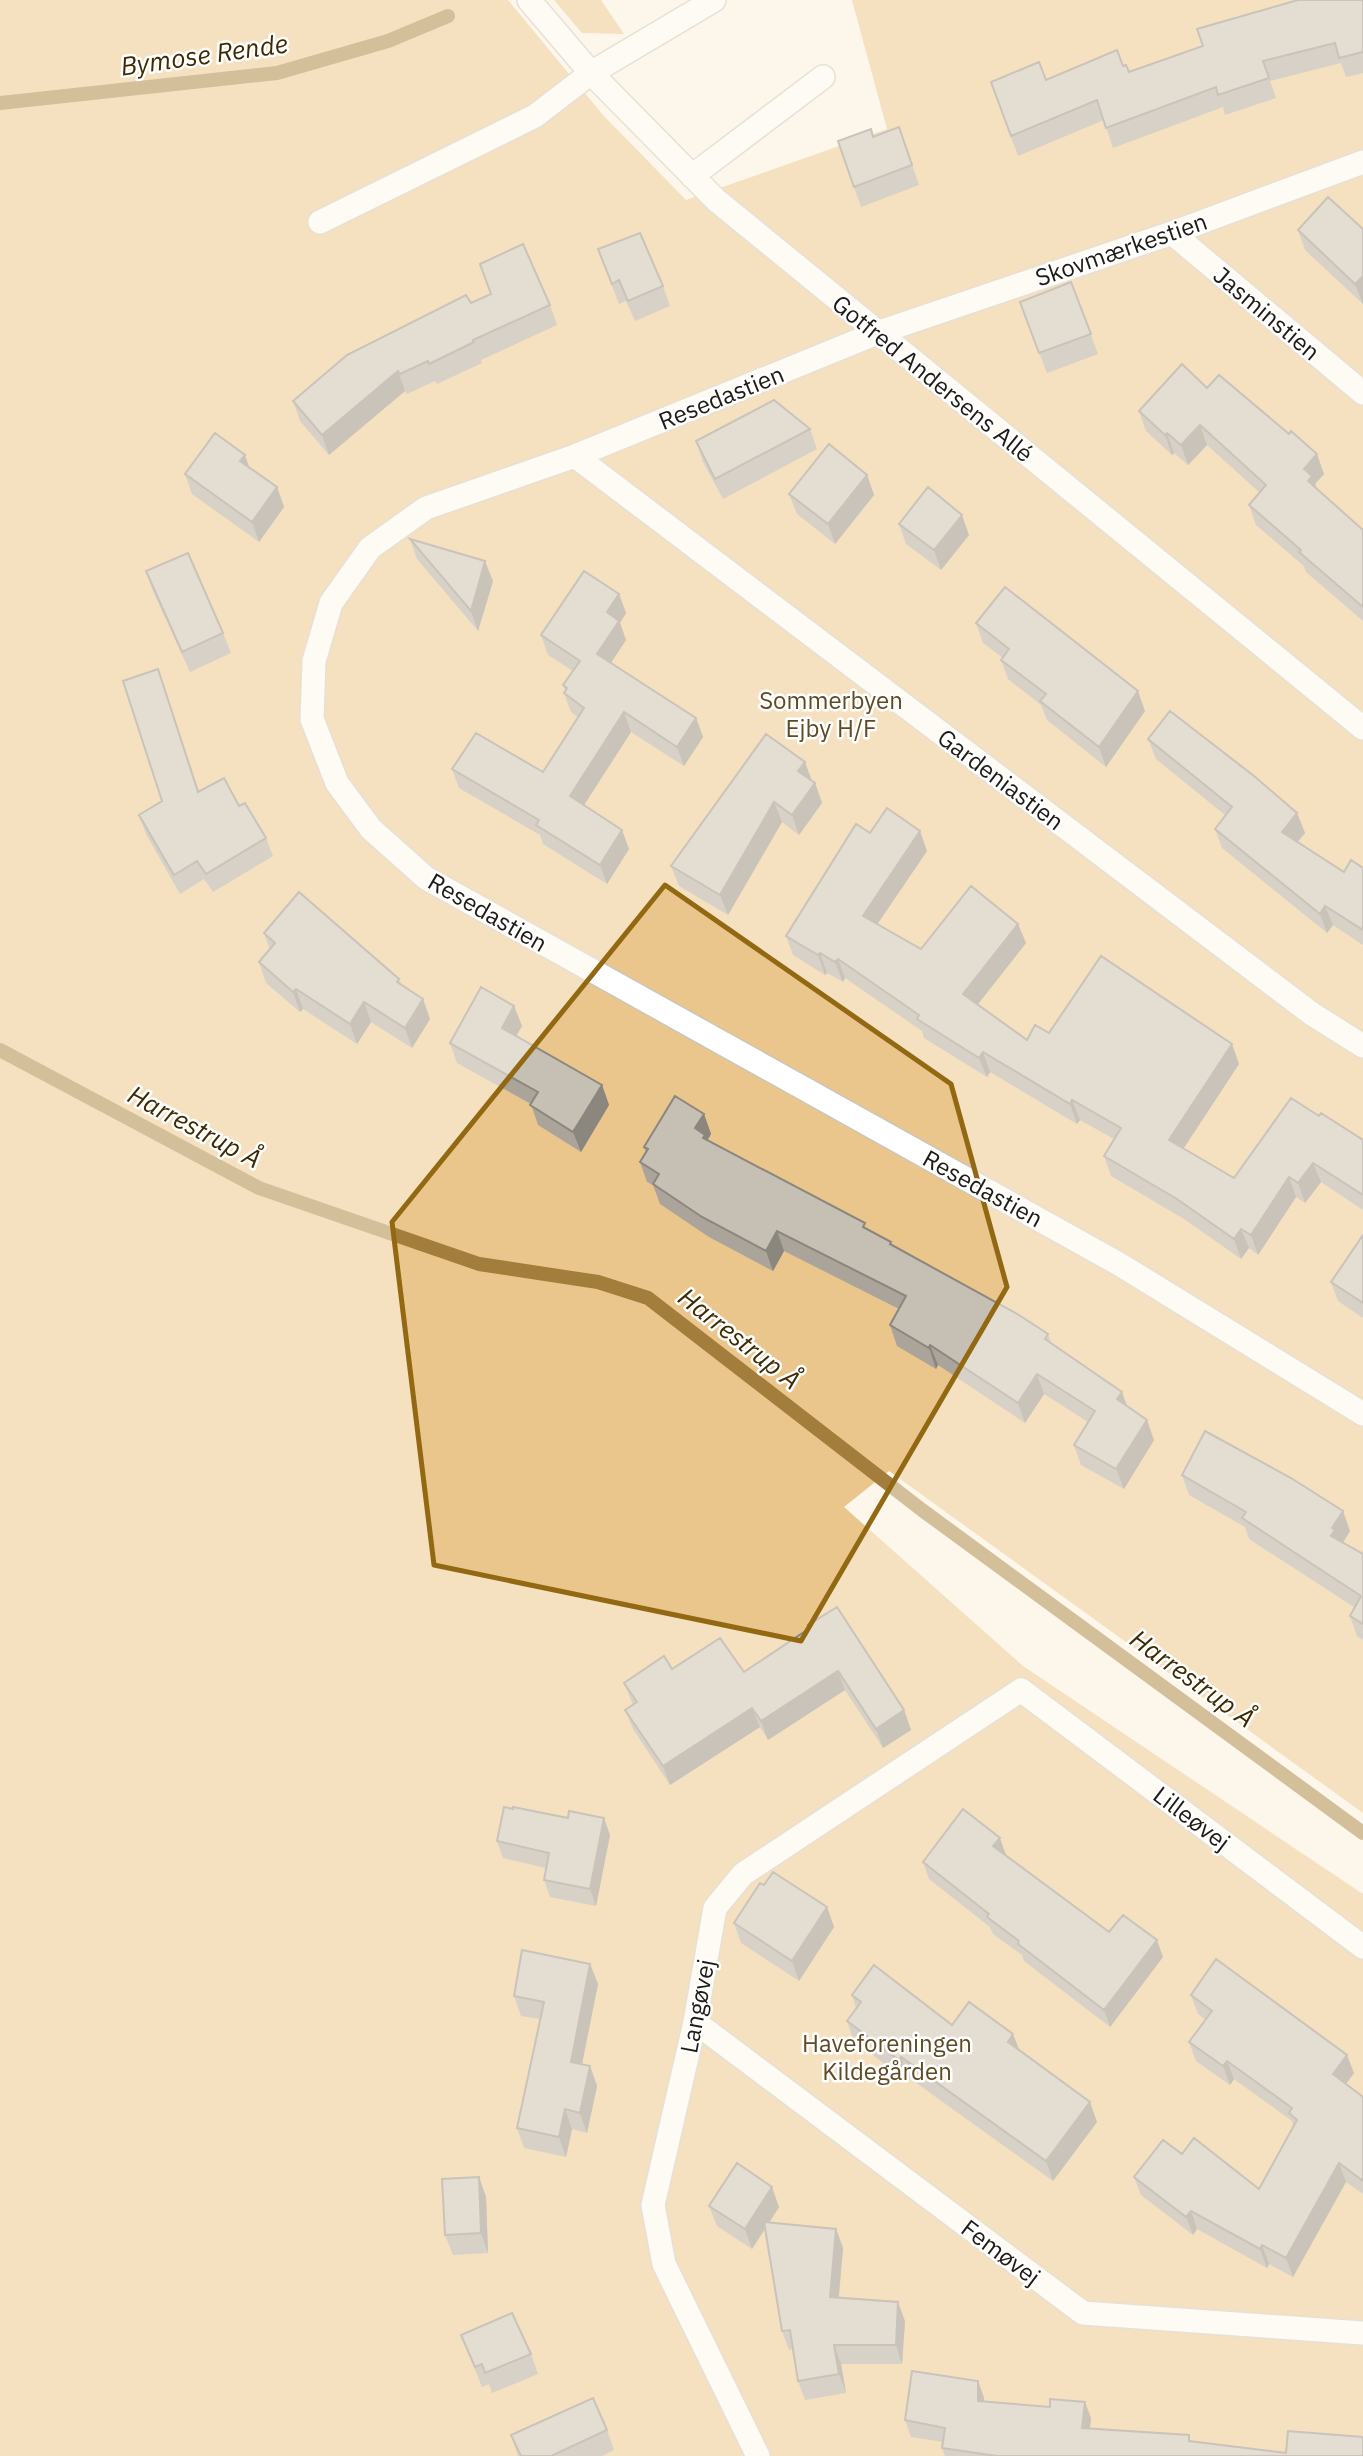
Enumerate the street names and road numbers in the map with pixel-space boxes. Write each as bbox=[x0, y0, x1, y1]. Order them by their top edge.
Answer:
street label: Skovmærkestien bbox=[1031, 205, 1211, 293]
street label: Jasminstien bbox=[1207, 259, 1327, 367]
street label: Gotfred Andersens Allé bbox=[826, 287, 1040, 469]
street label: Resedastien bbox=[654, 357, 788, 437]
street label: Gardeniastien bbox=[931, 721, 1071, 837]
street label: Resedastien bbox=[423, 865, 553, 959]
street label: Resedastien bbox=[917, 1142, 1049, 1234]
street label: Lilleøvej bbox=[1147, 1779, 1237, 1857]
street label: Langøvej bbox=[672, 1956, 722, 2056]
street label: Femøvej bbox=[955, 2212, 1047, 2292]

